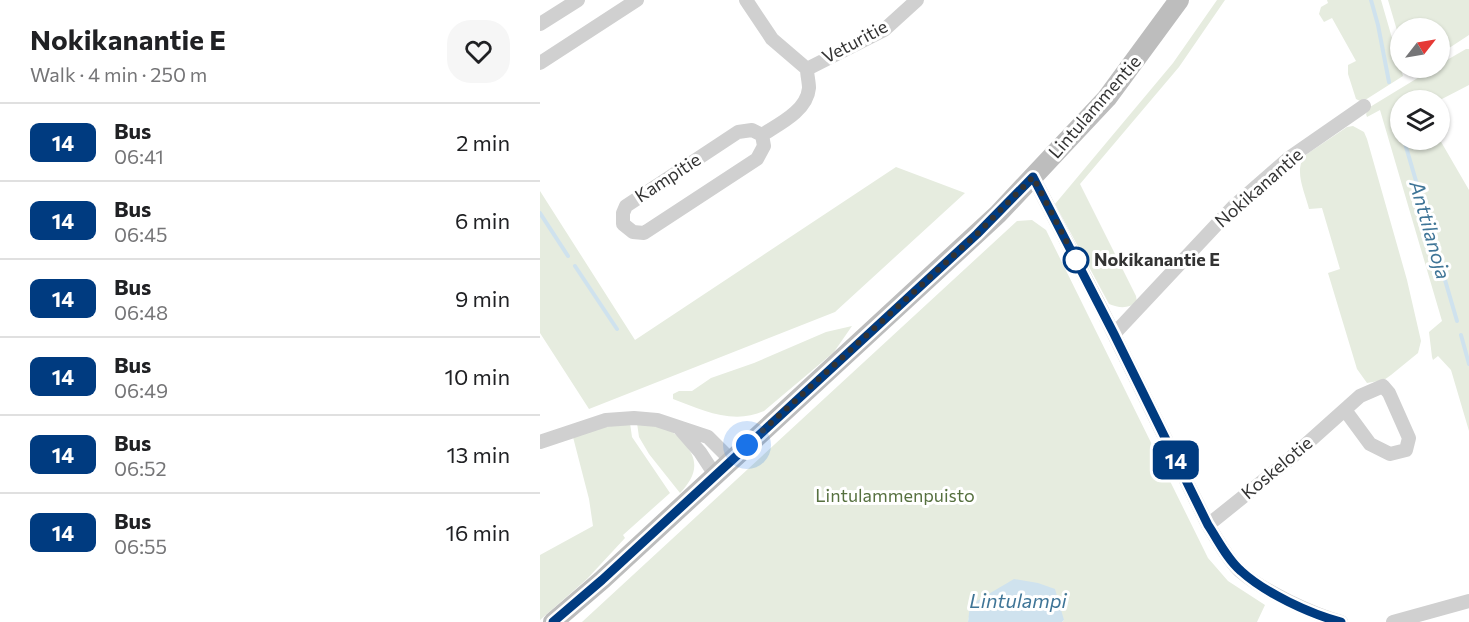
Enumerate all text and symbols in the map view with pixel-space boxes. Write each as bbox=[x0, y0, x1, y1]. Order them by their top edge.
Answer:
street label: Veturitie bbox=[818, 15, 891, 68]
north arrow bbox=[1390, 18, 1450, 78]
map controls bbox=[1390, 18, 1450, 150]
button: heart bbox=[447, 20, 510, 83]
text: Nokikanantie E bbox=[30, 22, 226, 56]
street label: Lintulammentie bbox=[1043, 50, 1145, 162]
text: Walk · 4 min · 250 m bbox=[30, 62, 207, 86]
button: layers bbox=[1390, 90, 1450, 150]
text: Bus bbox=[114, 117, 151, 144]
text: 2 min bbox=[456, 129, 510, 156]
text: 14 bbox=[52, 130, 74, 155]
street label: Nokikanantie bbox=[1210, 143, 1307, 231]
text: 06:41 bbox=[114, 144, 164, 168]
street label: Kampitie bbox=[630, 148, 704, 207]
water label: Anttilanoja bbox=[1405, 177, 1456, 282]
text: Bus bbox=[114, 195, 151, 222]
text: 6 min bbox=[455, 207, 510, 234]
text: 14 bbox=[52, 208, 74, 233]
text: 06:45 bbox=[114, 222, 167, 246]
marker: Nokikanantie E bbox=[1063, 247, 1089, 273]
place label: Nokikanantie E bbox=[1094, 248, 1220, 270]
text: Bus bbox=[114, 273, 151, 300]
text: 9 min bbox=[455, 285, 510, 312]
text: 14 bbox=[52, 286, 74, 311]
text: 06:48 bbox=[114, 300, 168, 324]
text: Bus bbox=[114, 351, 151, 378]
text: 10 min bbox=[445, 363, 510, 390]
text: 14 bbox=[52, 364, 74, 389]
text: 06:49 bbox=[114, 378, 168, 402]
text: Bus bbox=[114, 429, 151, 456]
your location bbox=[732, 430, 762, 460]
street label: Koskelotie bbox=[1236, 431, 1316, 503]
line badge: 14 bbox=[1149, 440, 1203, 480]
text: 13 min bbox=[446, 441, 510, 468]
text: 14 bbox=[52, 442, 74, 467]
text: 14 bbox=[1165, 448, 1187, 473]
text: 06:52 bbox=[114, 456, 167, 480]
park label: Lintulammenpuisto bbox=[815, 484, 975, 506]
text: Bus bbox=[114, 507, 151, 534]
text: 16 min bbox=[446, 519, 510, 546]
text: 14 bbox=[52, 520, 74, 545]
text: 06:55 bbox=[114, 534, 167, 558]
water label: Lintulampi bbox=[969, 588, 1068, 612]

